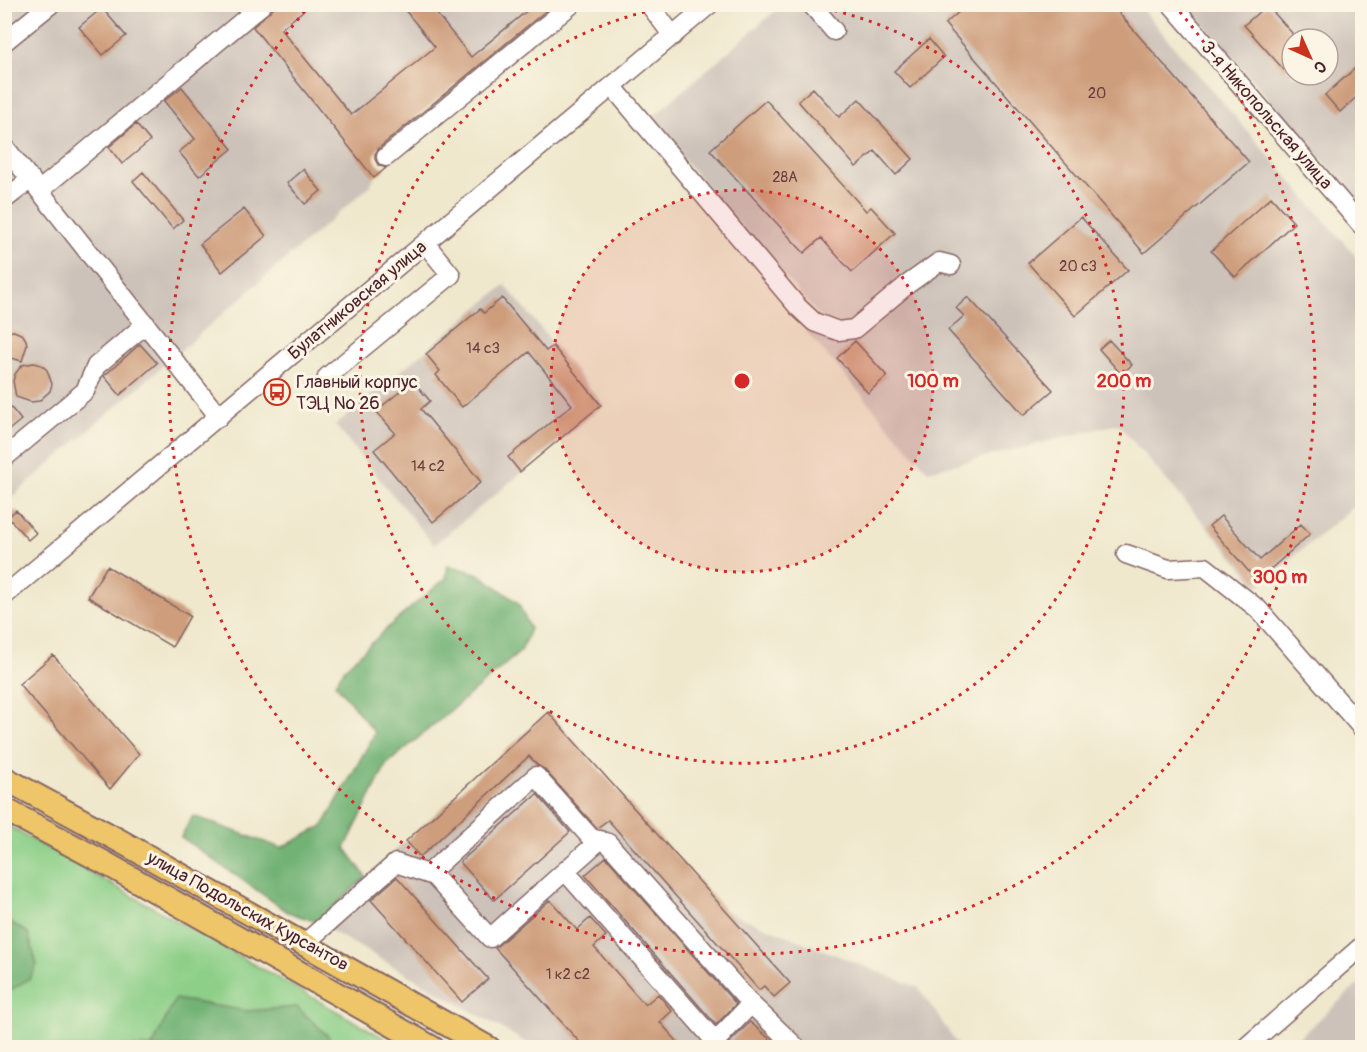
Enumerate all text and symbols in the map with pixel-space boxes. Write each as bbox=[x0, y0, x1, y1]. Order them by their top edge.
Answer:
north arrow bbox=[1280, 27, 1340, 87]
street label: 3-я Никопольская улица bbox=[1196, 36, 1337, 194]
text: С bbox=[1309, 56, 1330, 78]
house number: 20 bbox=[1088, 84, 1106, 103]
house number: 28А bbox=[772, 168, 798, 187]
street label: Булатниковская улица bbox=[283, 236, 431, 365]
house number: 20 с3 bbox=[1059, 257, 1097, 276]
house number: 14 с3 bbox=[466, 339, 500, 358]
text: 100 m bbox=[907, 370, 959, 393]
text: 200 m bbox=[1097, 370, 1151, 393]
place label: Главный корпус ТЭЦ № 26 bbox=[296, 371, 418, 415]
centre of rings bbox=[732, 371, 752, 391]
bus stop icon: Главный корпус ТЭЦ № 26 bbox=[262, 377, 292, 407]
house number: 14 с2 bbox=[411, 457, 445, 476]
text: 300 m bbox=[1253, 566, 1307, 589]
street label: улица Подольских Курсантов bbox=[142, 846, 353, 977]
house number: 1 к2 с2 bbox=[546, 965, 590, 984]

